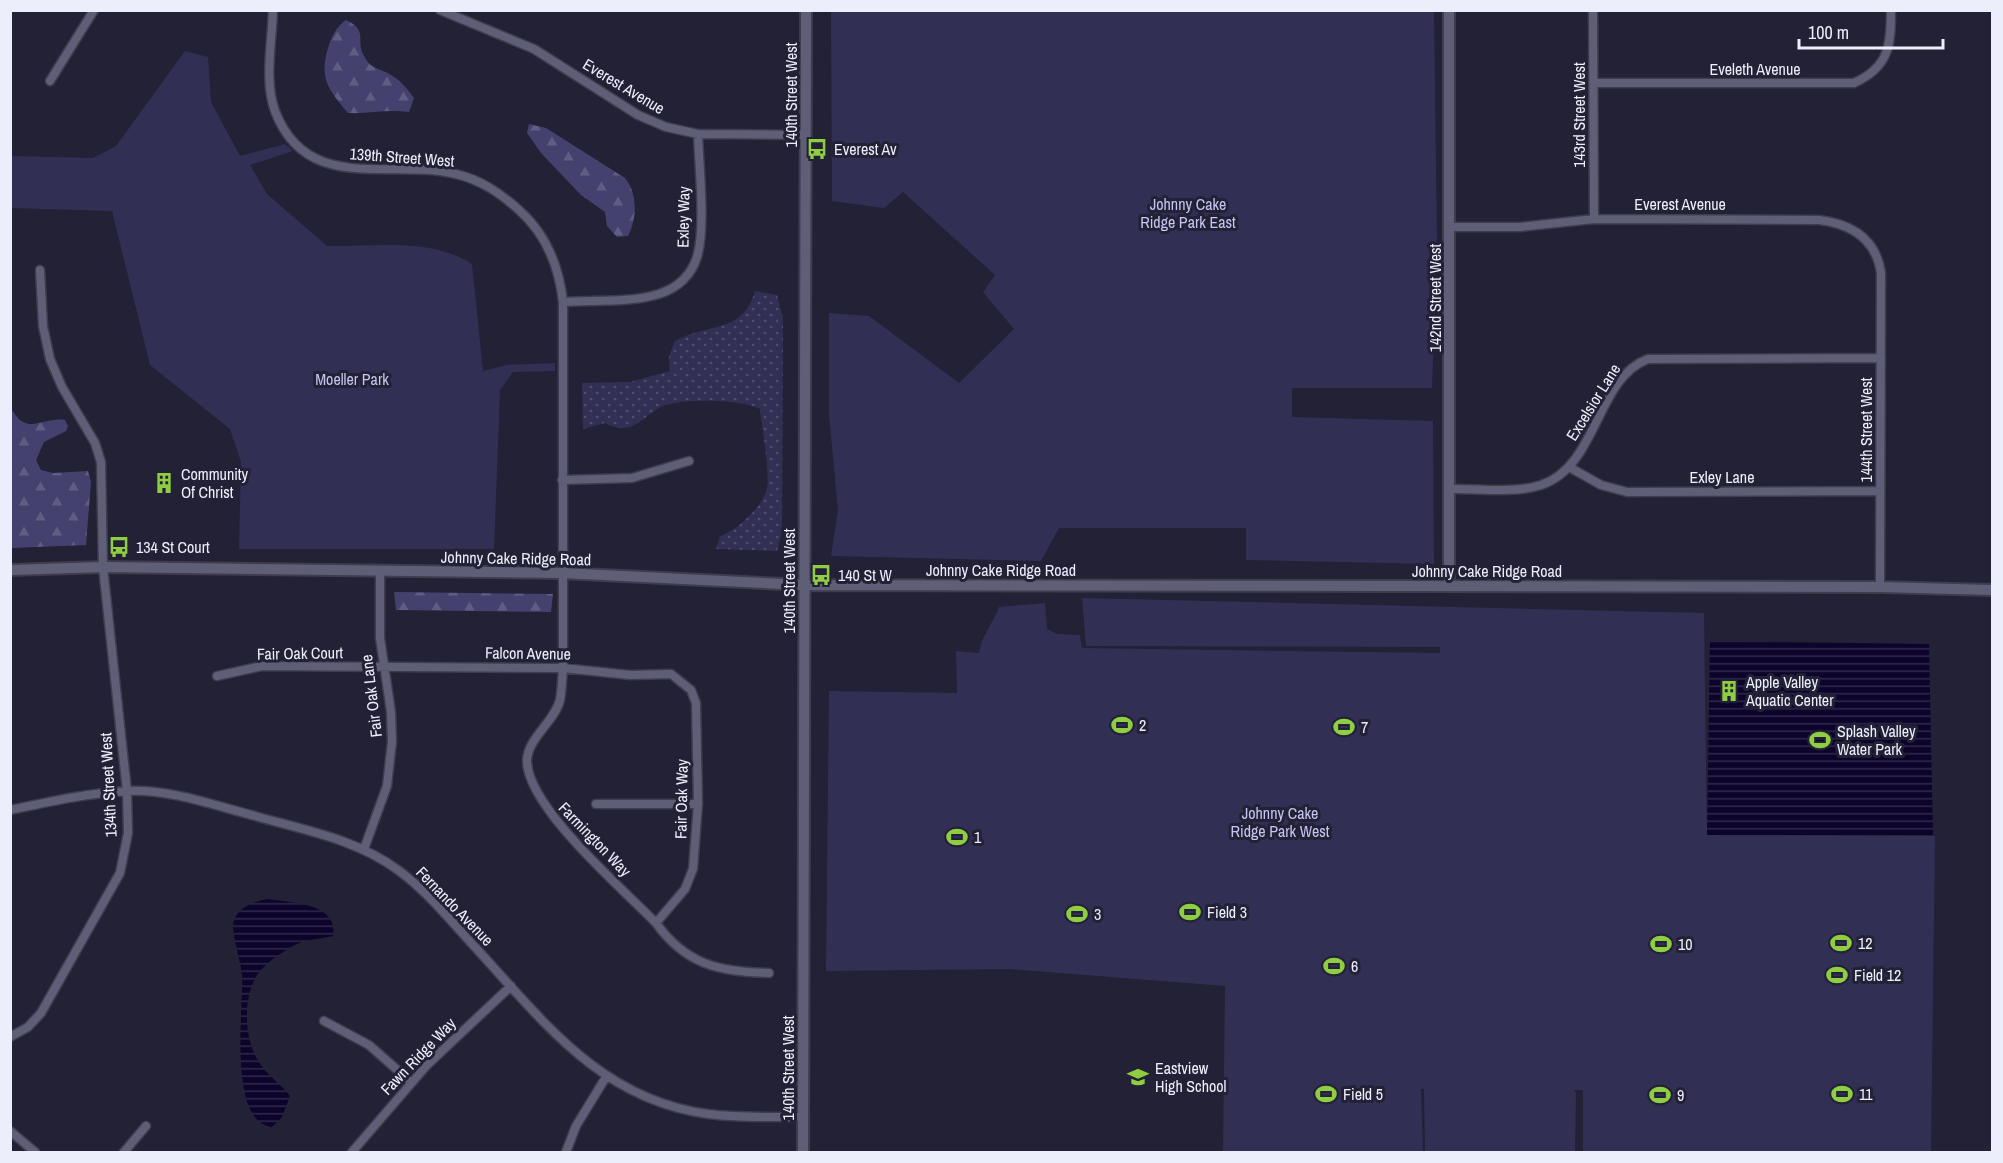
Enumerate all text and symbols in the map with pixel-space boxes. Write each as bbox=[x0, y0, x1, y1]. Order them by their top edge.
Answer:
scale bar bbox=[1799, 12, 1943, 50]
text: 100 m bbox=[1808, 20, 1849, 45]
street label: 140th Street West bbox=[780, 42, 802, 147]
street label: Everest Avenue bbox=[579, 53, 669, 119]
street label: Eveleth Avenue bbox=[1710, 58, 1800, 80]
street label: 143rd Street West bbox=[1568, 62, 1590, 168]
bus stop icon: Everest Av bbox=[805, 137, 829, 161]
place label: Everest Av bbox=[834, 138, 897, 160]
street label: 139th Street West bbox=[349, 142, 455, 172]
street label: Exley Way bbox=[671, 186, 695, 248]
park label: Johnny Cake Ridge Park East bbox=[1140, 193, 1236, 233]
street label: Everest Avenue bbox=[1634, 193, 1726, 215]
street label: 142nd Street West bbox=[1424, 243, 1446, 352]
street label: Excelsior Lane bbox=[1561, 359, 1625, 445]
park label: Moeller Park bbox=[315, 368, 389, 390]
street label: 144th Street West bbox=[1855, 377, 1877, 482]
place label: Community Of Christ bbox=[181, 463, 249, 503]
street label: Exley Lane bbox=[1690, 466, 1754, 488]
building icon: Community Of Christ bbox=[152, 471, 176, 495]
street label: 140th Street West bbox=[778, 528, 800, 633]
bus stop icon: 134 St Court bbox=[107, 535, 131, 559]
place label: 134 St Court bbox=[136, 536, 210, 558]
street label: Johnny Cake Ridge Road bbox=[441, 546, 591, 570]
street label: Johnny Cake Ridge Road bbox=[926, 559, 1076, 581]
street label: Johnny Cake Ridge Road bbox=[1412, 560, 1562, 582]
bus stop icon: 140 St W bbox=[809, 563, 833, 587]
place label: 140 St W bbox=[838, 564, 893, 586]
street label: Fair Oak Court bbox=[257, 641, 344, 665]
street label: Falcon Avenue bbox=[485, 641, 571, 665]
street label: Fair Oak Lane bbox=[355, 653, 387, 739]
place label: Apple Valley Aquatic Center bbox=[1745, 671, 1834, 711]
building icon: Apple Valley Aquatic Center bbox=[1717, 679, 1741, 703]
sports icon: 2 bbox=[1110, 713, 1134, 737]
place label: 2 bbox=[1139, 714, 1146, 736]
sports icon: 7 bbox=[1332, 715, 1356, 739]
place label: 7 bbox=[1361, 716, 1368, 738]
place label: Splash Valley Water Park bbox=[1837, 720, 1916, 760]
sports icon: Splash Valley Water Park bbox=[1808, 728, 1832, 752]
street label: 134th Street West bbox=[94, 732, 122, 838]
street label: Fair Oak Way bbox=[669, 758, 693, 839]
street label: Farmington Way bbox=[554, 797, 637, 881]
park label: Johnny Cake Ridge Park West bbox=[1231, 802, 1330, 842]
sports icon: 1 bbox=[945, 825, 969, 849]
place label: 1 bbox=[974, 826, 982, 848]
street label: Fernando Avenue bbox=[411, 861, 499, 951]
sports icon: Field 3 bbox=[1178, 900, 1202, 924]
place label: Field 3 bbox=[1207, 901, 1247, 923]
sports icon: 3 bbox=[1065, 902, 1089, 926]
place label: 3 bbox=[1094, 903, 1101, 925]
sports icon: 12 bbox=[1829, 931, 1853, 955]
sports icon: 10 bbox=[1649, 932, 1673, 956]
place label: 12 bbox=[1858, 932, 1873, 954]
place label: 10 bbox=[1678, 933, 1693, 955]
sports icon: 6 bbox=[1322, 954, 1346, 978]
place label: 6 bbox=[1351, 955, 1358, 977]
sports icon: Field 12 bbox=[1825, 963, 1849, 987]
place label: Field 12 bbox=[1854, 964, 1901, 986]
street label: Fawn Ridge Way bbox=[376, 1012, 461, 1099]
street label: 140th Street West bbox=[777, 1015, 799, 1120]
place label: Eastview High School bbox=[1155, 1057, 1227, 1097]
school or university icon: Eastview High School bbox=[1126, 1065, 1150, 1089]
sports icon: Field 5 bbox=[1314, 1082, 1338, 1106]
sports icon: 11 bbox=[1830, 1082, 1854, 1106]
place label: Field 5 bbox=[1343, 1083, 1383, 1105]
sports icon: 9 bbox=[1648, 1083, 1672, 1107]
place label: 11 bbox=[1859, 1083, 1873, 1105]
place label: 9 bbox=[1677, 1084, 1684, 1106]

